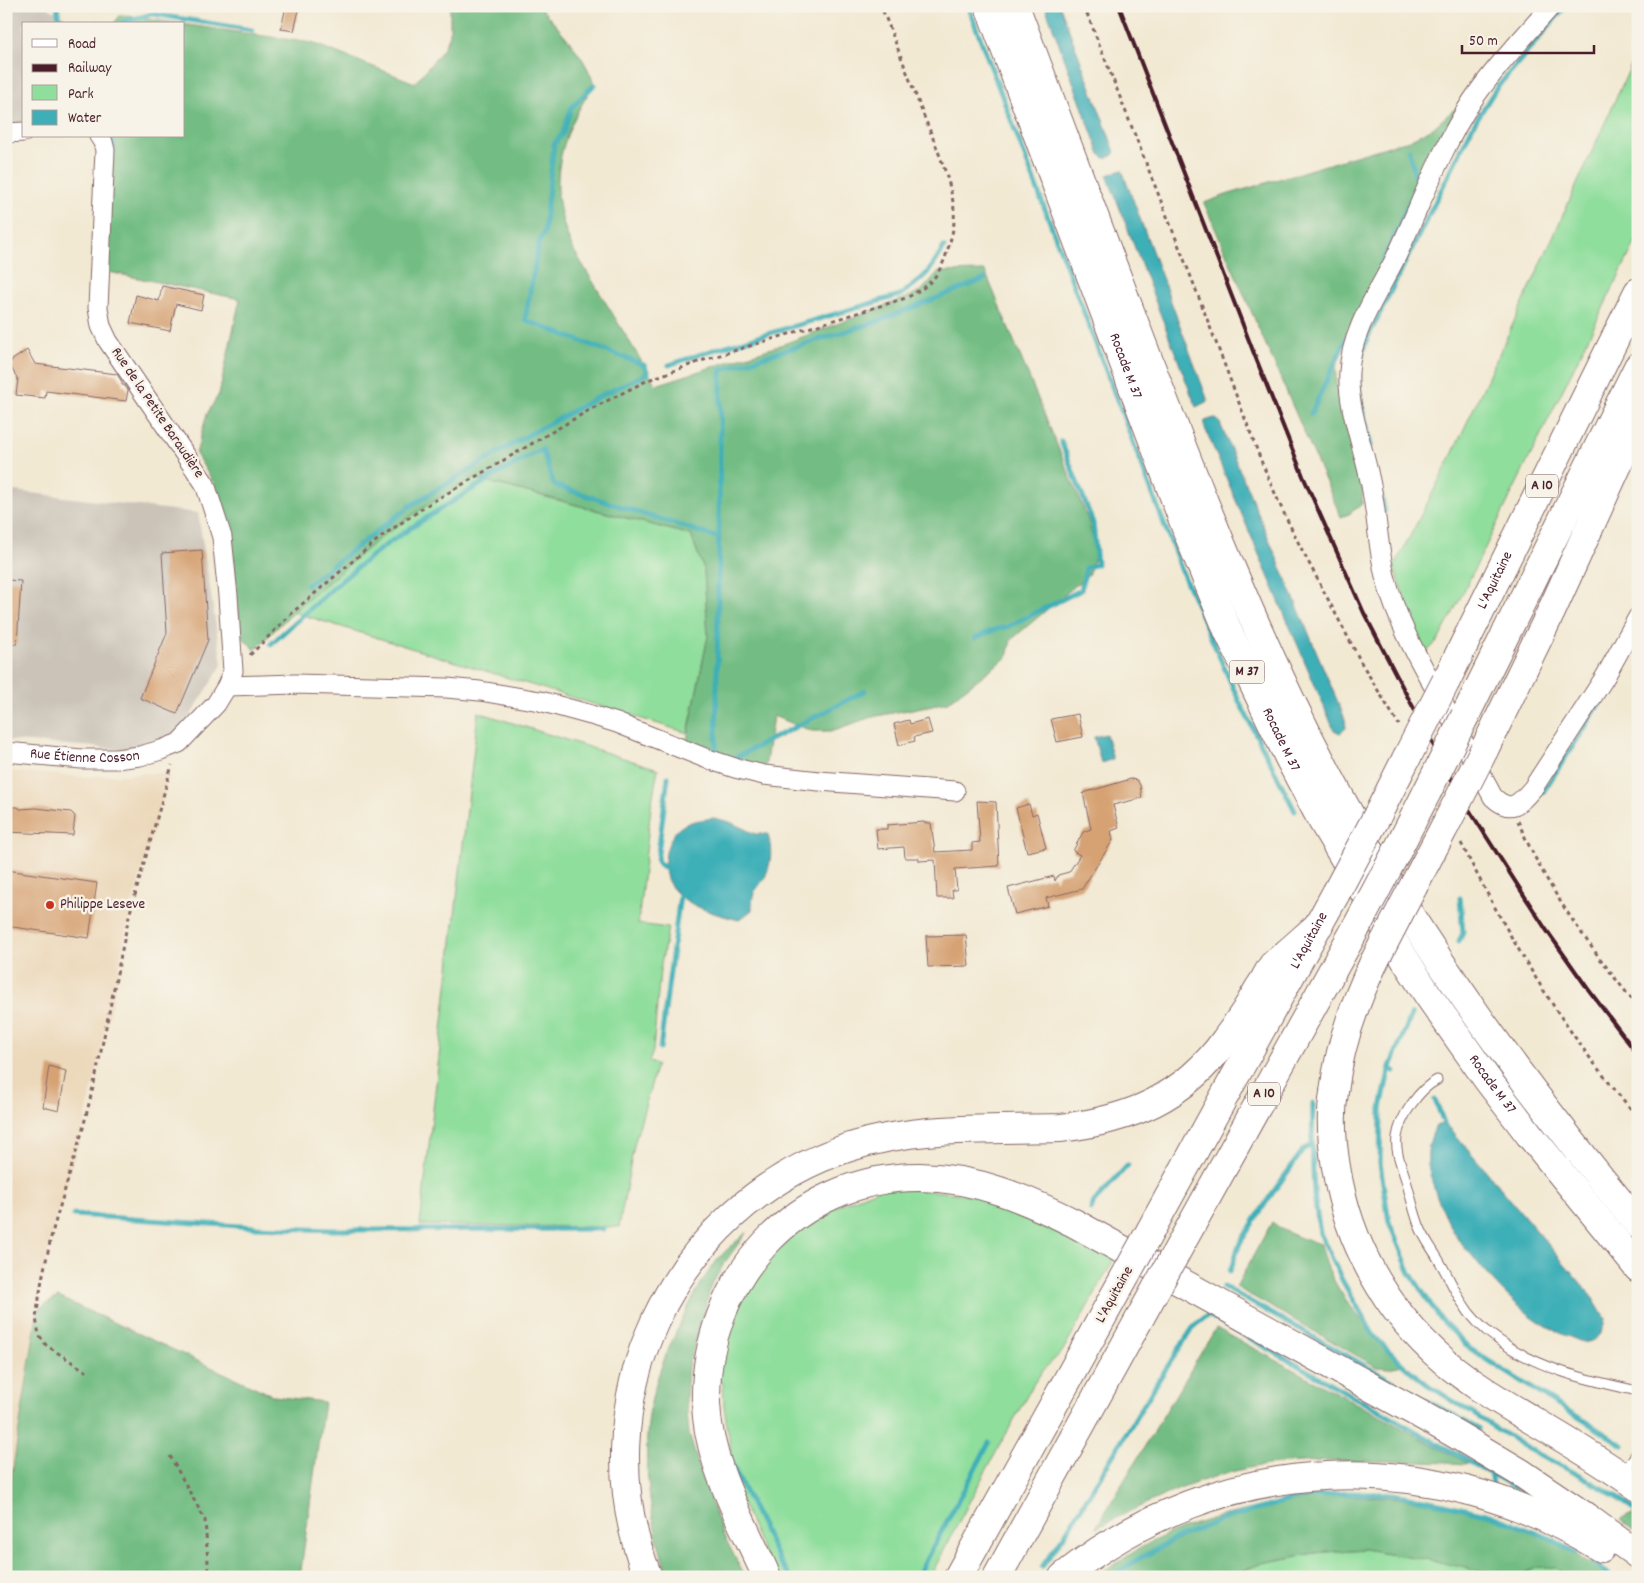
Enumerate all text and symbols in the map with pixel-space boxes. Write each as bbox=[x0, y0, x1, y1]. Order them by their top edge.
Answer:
legend bbox=[22, 22, 185, 138]
scale bar bbox=[1462, 22, 1594, 54]
text: 50 m bbox=[1469, 31, 1498, 53]
text: Road bbox=[68, 34, 96, 56]
text: Railway bbox=[68, 58, 112, 80]
text: Park bbox=[68, 84, 94, 106]
text: Water bbox=[68, 108, 102, 130]
street label: Rocade M 37 bbox=[1102, 330, 1147, 403]
street label: Rue de la Petite Baraudière bbox=[105, 343, 209, 483]
road number: A 10 bbox=[1526, 474, 1558, 498]
street label: L'Aquitaine bbox=[1472, 548, 1519, 613]
road number: M 37 bbox=[1230, 660, 1264, 684]
street label: Rocade M 37 bbox=[1255, 704, 1306, 776]
street label: Rue Étienne Cosson bbox=[29, 743, 141, 770]
place label: Philippe Leseve bbox=[60, 894, 146, 916]
marker: Philippe Leseve bbox=[44, 899, 56, 911]
street label: L'Aquitaine bbox=[1285, 908, 1335, 973]
street label: Rocade M 37 bbox=[1462, 1051, 1521, 1119]
road number: A 10 bbox=[1248, 1082, 1280, 1106]
street label: L'Aquitaine bbox=[1090, 1262, 1140, 1327]

